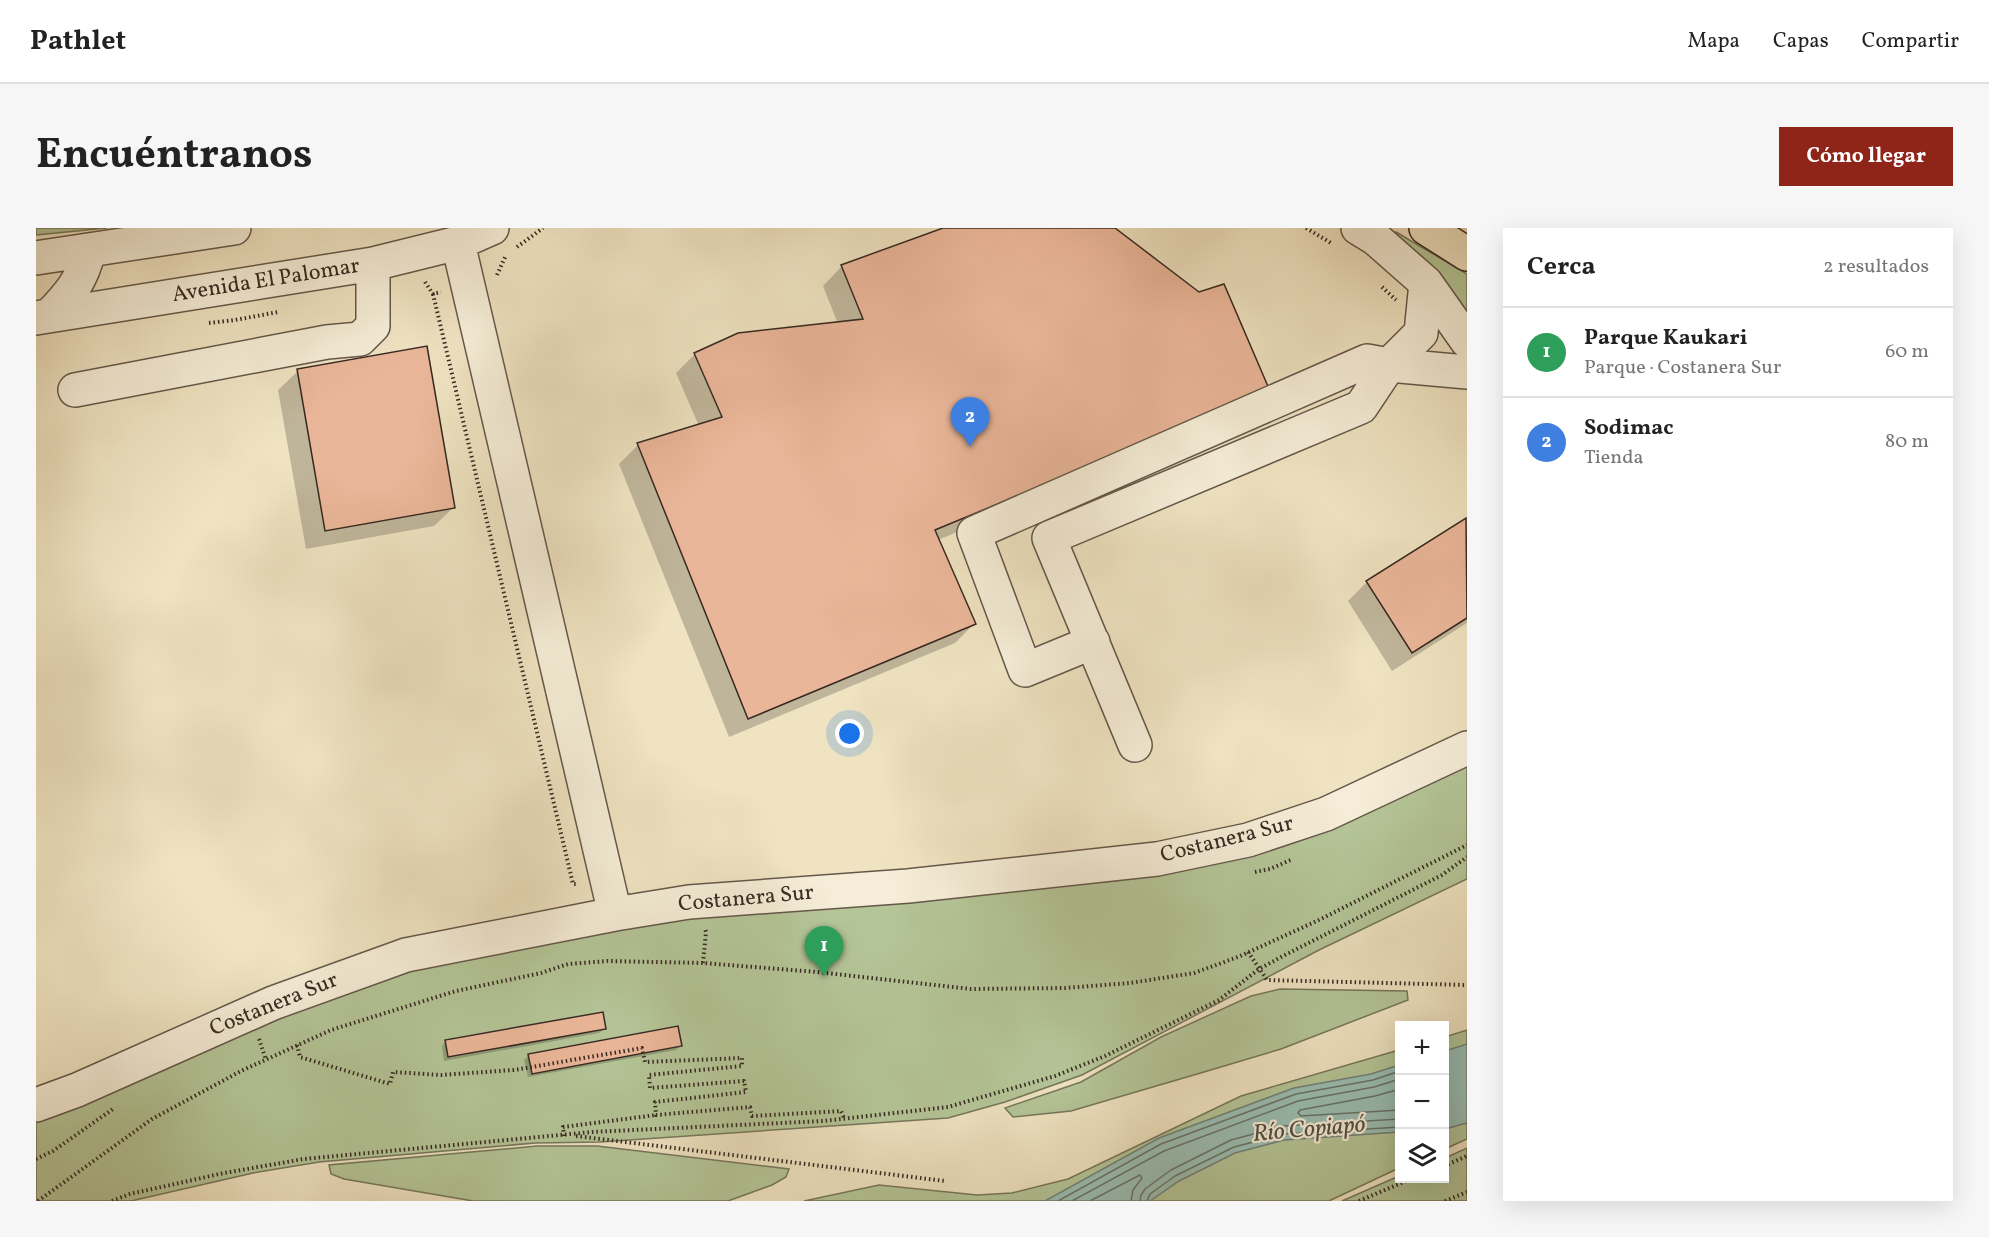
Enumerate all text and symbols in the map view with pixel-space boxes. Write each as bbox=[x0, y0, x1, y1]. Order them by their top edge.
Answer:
text: Pathlet bbox=[30, 22, 126, 61]
text: Mapa bbox=[1688, 27, 1740, 56]
text: Capas bbox=[1773, 27, 1829, 56]
text: Compartir bbox=[1862, 27, 1959, 56]
text: Encuéntranos bbox=[36, 127, 312, 186]
button: Cómo llegar bbox=[1779, 127, 1953, 186]
text: Cerca bbox=[1527, 249, 1596, 285]
street label: Avenida El Palomar bbox=[170, 251, 362, 311]
text: 2 resultados bbox=[1823, 253, 1929, 281]
text: Parque Kaukari bbox=[1584, 323, 1748, 354]
text: 1 bbox=[1542, 338, 1551, 366]
text: 60 m bbox=[1885, 338, 1929, 366]
text: Parque · Costanera Sur bbox=[1584, 354, 1781, 382]
pin: 2 bbox=[950, 398, 990, 447]
text: Sodimac bbox=[1584, 413, 1674, 444]
text: 2 bbox=[1541, 428, 1552, 456]
text: 80 m bbox=[1885, 428, 1929, 456]
text: Tienda bbox=[1584, 444, 1643, 472]
your location bbox=[835, 719, 864, 748]
street label: Costanera Sur bbox=[1157, 809, 1297, 871]
street label: Costanera Sur bbox=[677, 878, 815, 920]
pin: 1 bbox=[804, 926, 844, 976]
street label: Costanera Sur bbox=[205, 965, 343, 1045]
map controls bbox=[1395, 1021, 1449, 1183]
button: + bbox=[1395, 1021, 1449, 1075]
button: − bbox=[1395, 1075, 1449, 1129]
water label: Río Copiapó bbox=[1251, 1108, 1367, 1152]
button: layers bbox=[1395, 1129, 1449, 1183]

